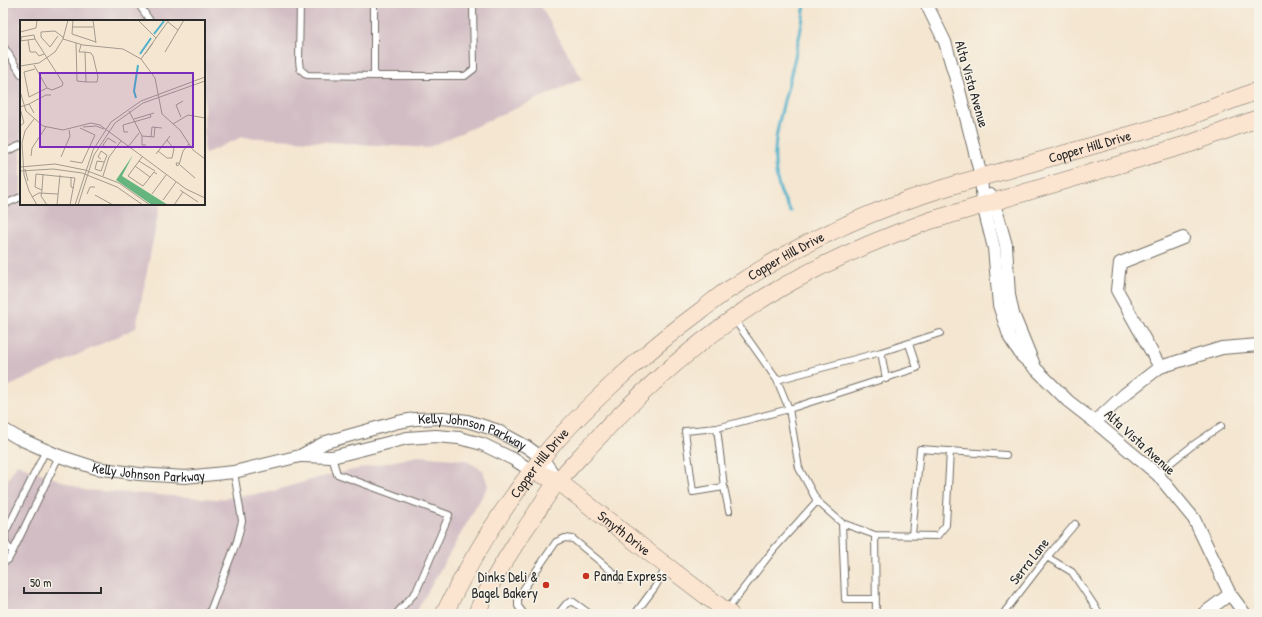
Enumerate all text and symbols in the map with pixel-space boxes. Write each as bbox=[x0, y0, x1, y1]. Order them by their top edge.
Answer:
inset map bbox=[20, 20, 205, 205]
street label: Alta Vista Avenue bbox=[951, 38, 994, 130]
street label: Copper Hill Drive bbox=[1046, 125, 1133, 167]
street label: Copper Hill Drive bbox=[744, 226, 827, 284]
street label: Alta Vista Avenue bbox=[1101, 405, 1180, 479]
street label: Kelly Johnson Parkway bbox=[418, 408, 530, 455]
street label: Copper Hill Drive bbox=[505, 423, 573, 502]
street label: Kelly Johnson Parkway bbox=[90, 457, 206, 486]
street label: Smyth Drive bbox=[594, 506, 655, 560]
street label: Serra Lane bbox=[1004, 533, 1053, 588]
place label: Panda Express bbox=[594, 566, 667, 586]
place label: Dinks Deli & Bagel Bakery bbox=[471, 567, 538, 603]
scale bar bbox=[24, 569, 101, 595]
marker: Panda Express bbox=[581, 571, 591, 581]
text: 50 m bbox=[30, 574, 51, 591]
marker: Dinks Deli & Bagel Bakery bbox=[541, 580, 551, 590]

